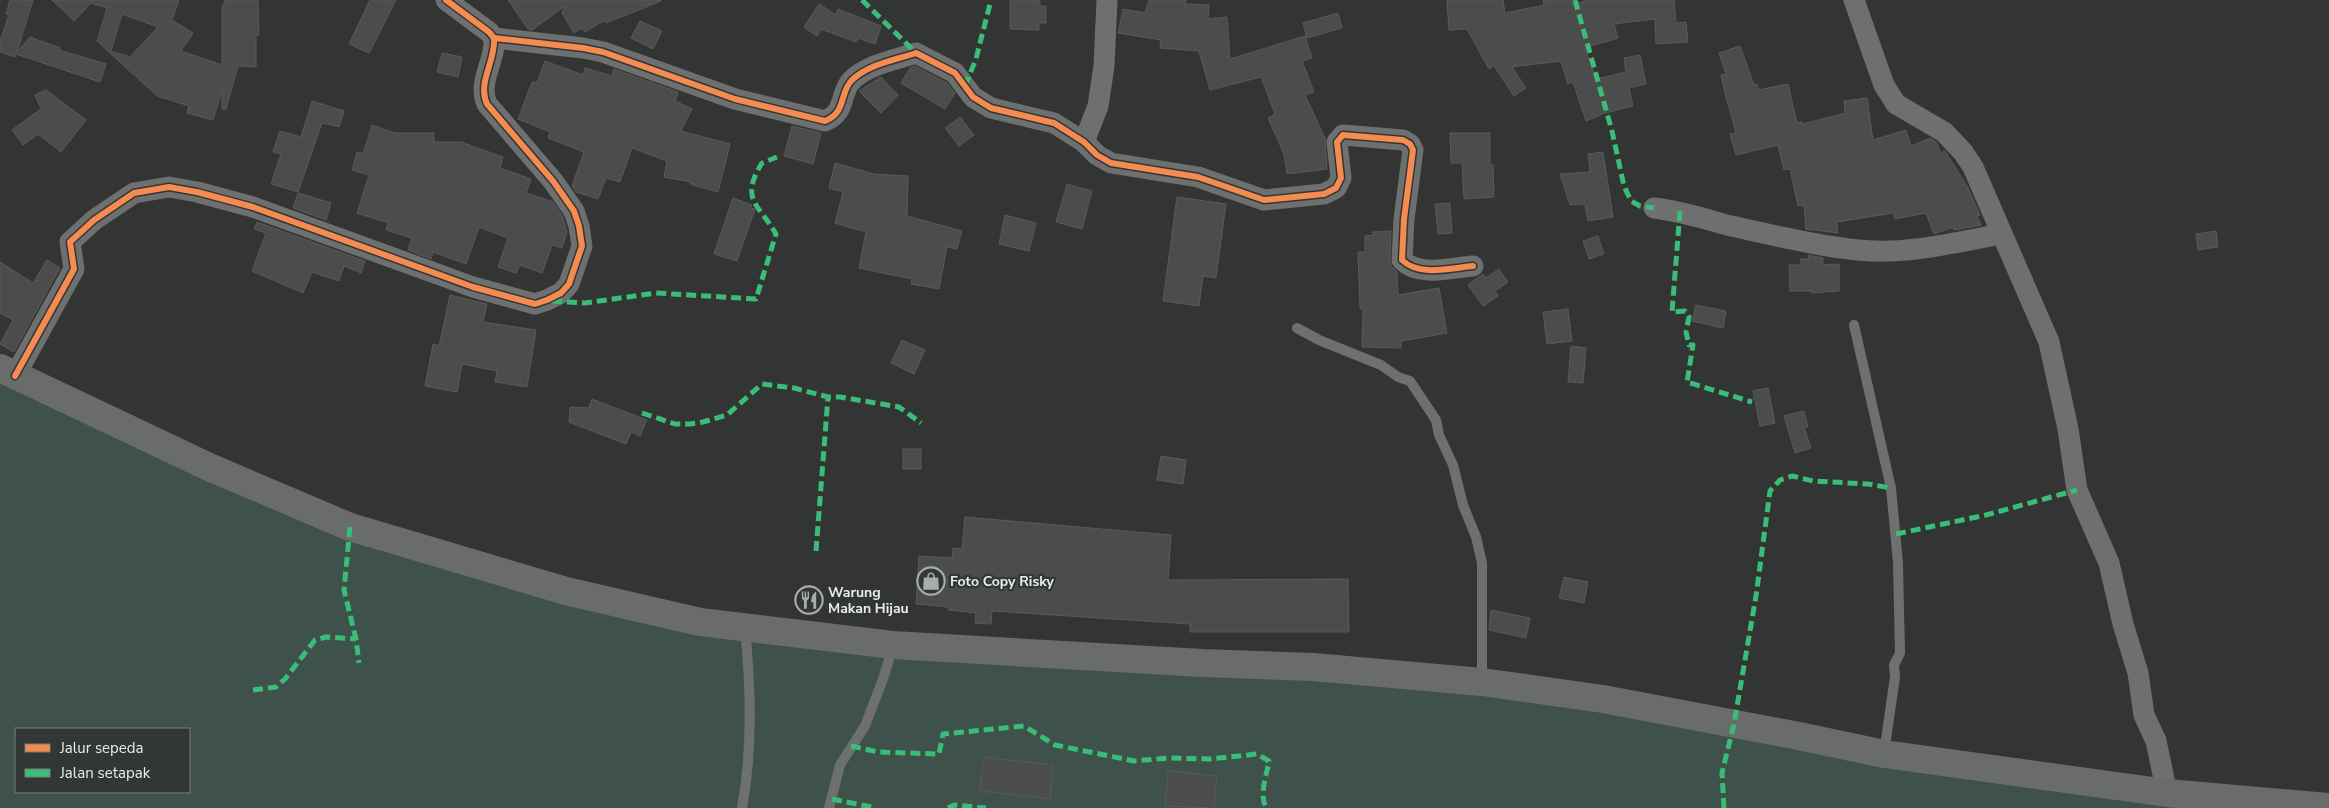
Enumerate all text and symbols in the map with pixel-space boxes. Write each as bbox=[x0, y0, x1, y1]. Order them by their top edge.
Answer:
shop icon: Foto Copy Risky bbox=[916, 566, 946, 596]
place label: Foto Copy Risky bbox=[950, 572, 1055, 591]
place label: Warung Makan Hijau bbox=[828, 583, 909, 618]
restaurant icon: Warung Makan Hijau bbox=[794, 585, 824, 615]
legend bbox=[15, 728, 190, 793]
text: Jalur sepeda bbox=[59, 738, 144, 758]
text: Jalan setapak bbox=[59, 763, 151, 783]

